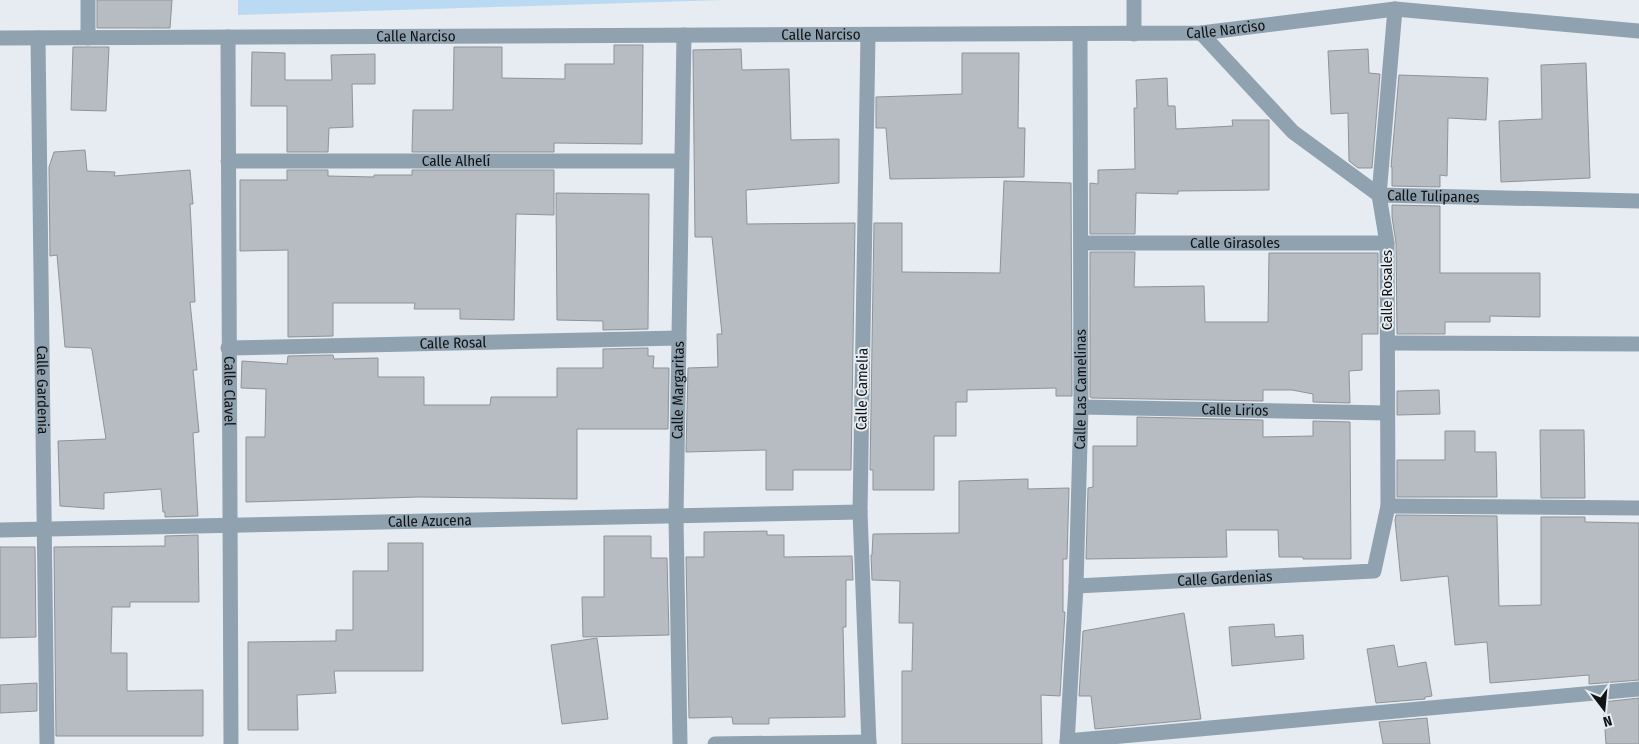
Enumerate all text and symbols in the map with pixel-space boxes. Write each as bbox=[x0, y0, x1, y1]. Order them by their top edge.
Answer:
street label: Calle Narciso bbox=[1186, 16, 1266, 42]
street label: Calle Narciso bbox=[781, 25, 861, 44]
street label: Calle Narciso bbox=[376, 27, 456, 45]
street label: Calle Alhelí bbox=[422, 152, 490, 170]
street label: Calle Tulipanes bbox=[1387, 186, 1480, 206]
street label: Calle Girasoles bbox=[1190, 234, 1280, 252]
street label: Calle Rosales bbox=[1378, 250, 1396, 330]
street label: Calle Las Camelinas bbox=[1071, 329, 1090, 450]
street label: Calle Rosal bbox=[419, 333, 487, 353]
street label: Calle Margaritas bbox=[668, 341, 688, 439]
street label: Calle Gardenia bbox=[33, 345, 52, 434]
street label: Calle Camelia bbox=[852, 348, 872, 430]
street label: Calle Clavel bbox=[220, 356, 239, 426]
street label: Calle Lirios bbox=[1201, 400, 1269, 420]
street label: Calle Azucena bbox=[388, 511, 472, 531]
street label: Calle Gardenias bbox=[1177, 567, 1273, 590]
north arrow bbox=[1579, 684, 1629, 734]
text: N bbox=[1601, 712, 1614, 730]

